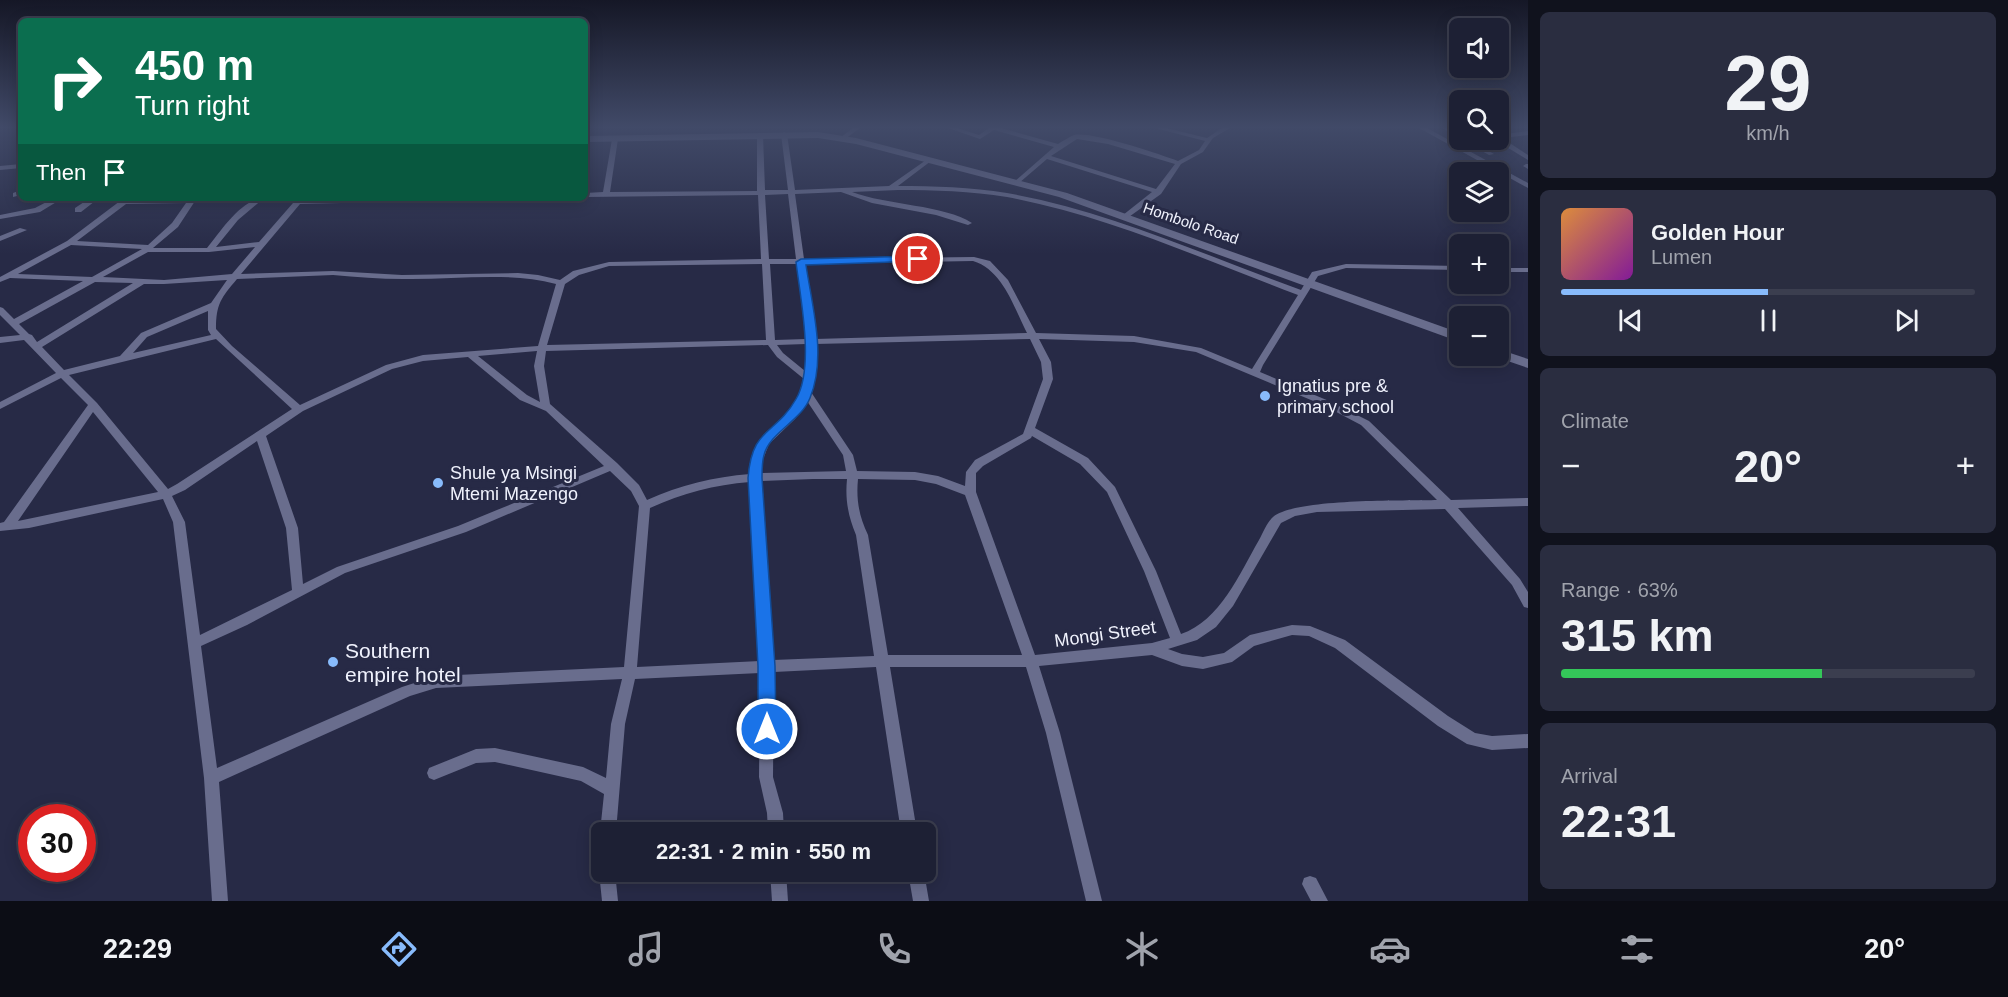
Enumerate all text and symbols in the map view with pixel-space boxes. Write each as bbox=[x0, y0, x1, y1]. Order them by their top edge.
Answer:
map controls bbox=[1449, 18, 1509, 366]
button: sound bbox=[1449, 18, 1509, 78]
text: 29 bbox=[1725, 39, 1811, 127]
icon: right bbox=[36, 42, 114, 120]
text: 450 m bbox=[135, 42, 254, 89]
button: search bbox=[1449, 90, 1509, 150]
text: Turn right bbox=[135, 91, 250, 121]
text: km/h bbox=[1746, 122, 1790, 144]
icon: arrive bbox=[98, 156, 131, 189]
text: Then bbox=[36, 160, 86, 185]
button: layers bbox=[1449, 162, 1509, 222]
street label: Hombolo Road bbox=[1141, 199, 1241, 247]
text: Golden Hour bbox=[1651, 220, 1784, 245]
pin bbox=[892, 233, 943, 284]
button: + bbox=[1449, 234, 1509, 294]
icon: arrive bbox=[901, 242, 934, 275]
text: Lumen bbox=[1651, 246, 1712, 268]
icon: previous bbox=[1614, 304, 1647, 337]
icon: pause bbox=[1752, 304, 1785, 337]
icon: next bbox=[1890, 304, 1923, 337]
button: − bbox=[1449, 306, 1509, 366]
place label: Ignatius pre & primary school bbox=[1277, 376, 1394, 417]
marker: Ignatius pre & primary school bbox=[1258, 389, 1272, 403]
text: Climate bbox=[1561, 410, 1629, 432]
text: 20° bbox=[1734, 441, 1802, 492]
text: − bbox=[1561, 447, 1580, 484]
text: + bbox=[1956, 447, 1975, 484]
place label: Shule ya Msingi Mtemi Mazengo bbox=[450, 463, 578, 504]
marker: Shule ya Msingi Mtemi Mazengo bbox=[431, 476, 445, 490]
text: Range · 63% bbox=[1561, 579, 1678, 601]
text: 315 km bbox=[1561, 610, 1714, 661]
street label: Mongi Street bbox=[1053, 617, 1157, 651]
place label: Southern empire hotel bbox=[345, 639, 461, 686]
marker: Southern empire hotel bbox=[326, 655, 340, 669]
position arrow bbox=[735, 697, 799, 761]
text: Arrival bbox=[1561, 765, 1618, 787]
text: 22:31 bbox=[1561, 796, 1676, 847]
speed limit sign: 30 bbox=[18, 804, 96, 882]
text: 22:31 · 2 min · 550 m bbox=[656, 839, 871, 864]
icon: directions bbox=[378, 928, 420, 970]
icon: music bbox=[625, 928, 667, 970]
icon: phone bbox=[873, 928, 915, 970]
icon: climate bbox=[1121, 928, 1163, 970]
icon: car bbox=[1369, 928, 1411, 970]
icon: filters bbox=[1616, 928, 1658, 970]
text: 22:29 bbox=[103, 934, 172, 964]
text: 20° bbox=[1864, 934, 1905, 964]

